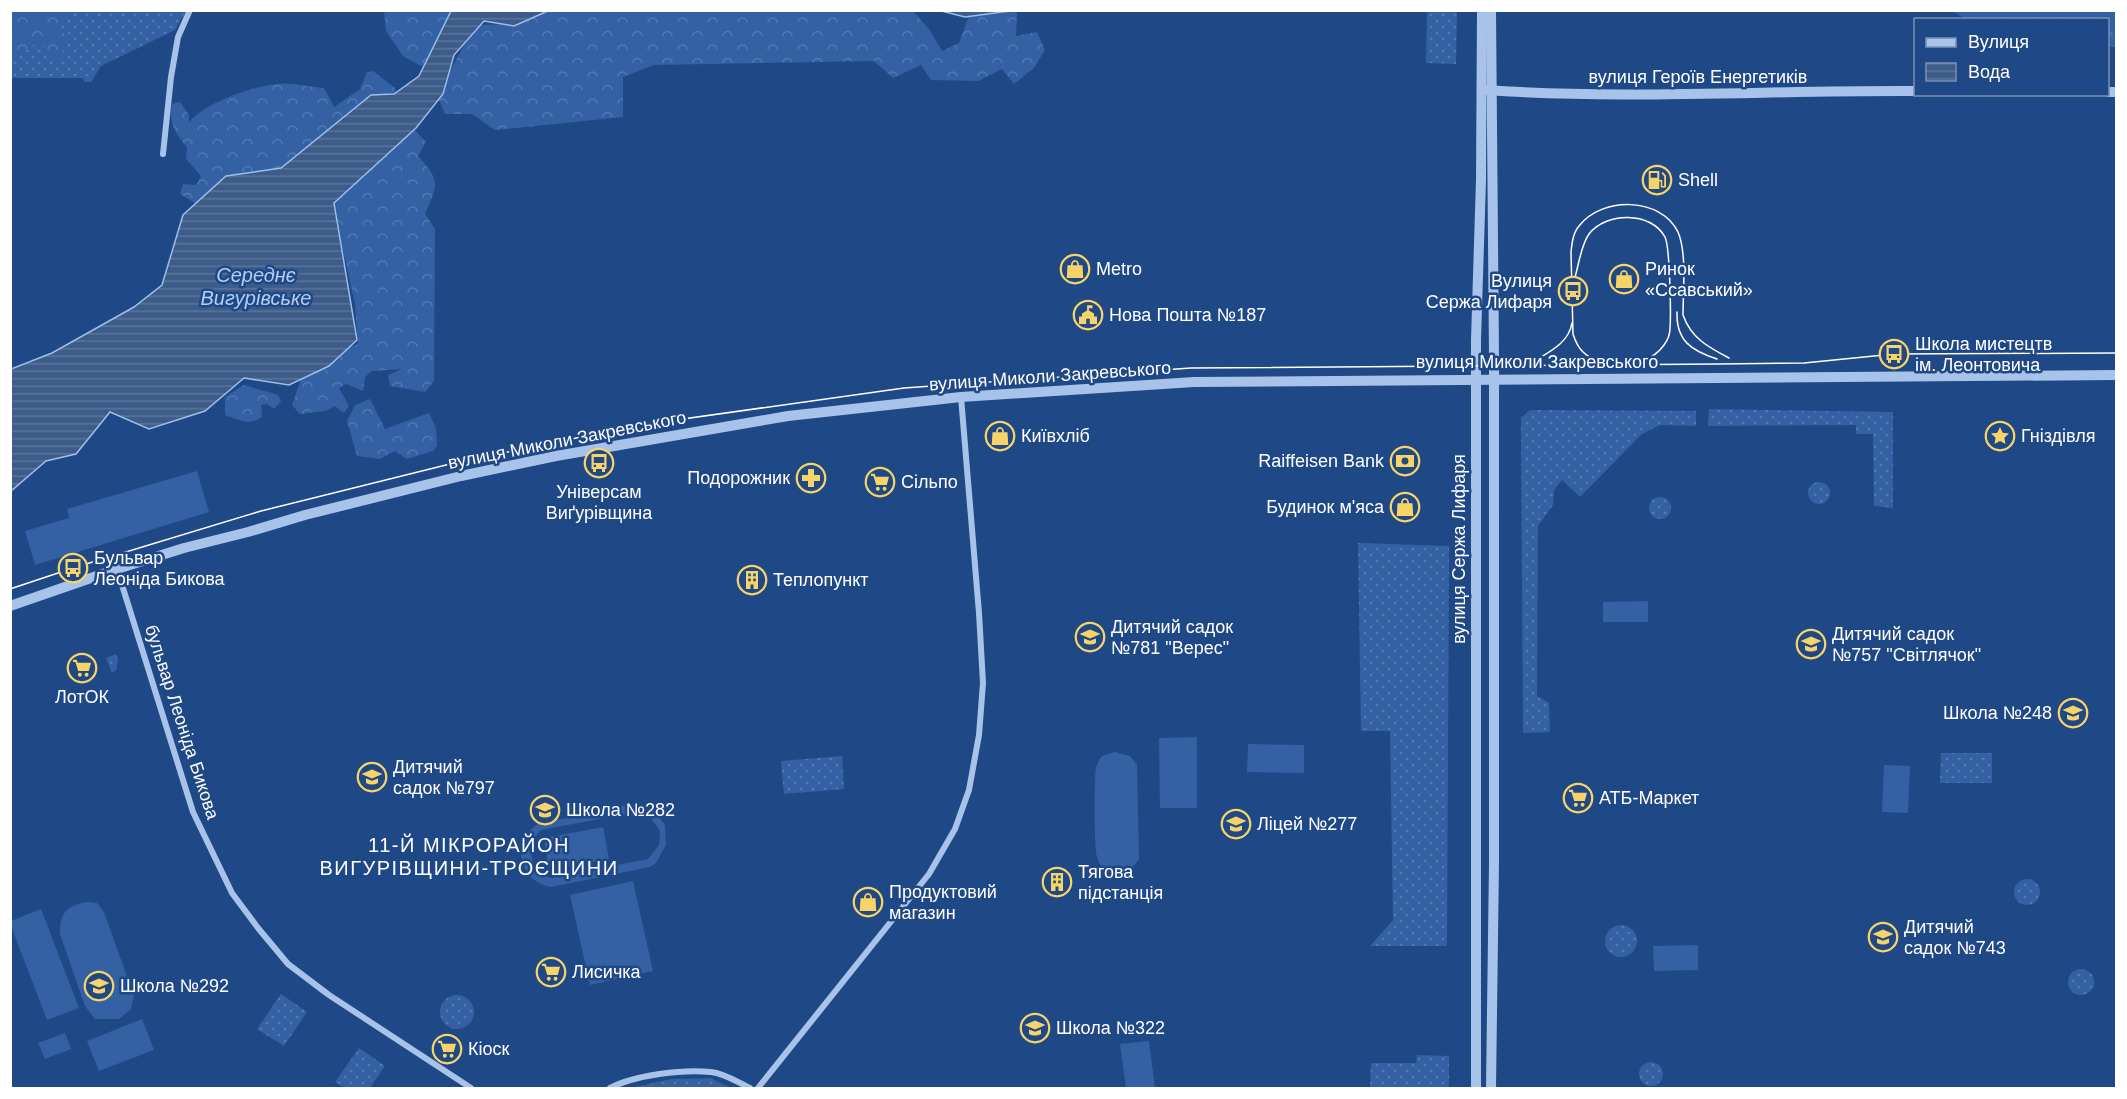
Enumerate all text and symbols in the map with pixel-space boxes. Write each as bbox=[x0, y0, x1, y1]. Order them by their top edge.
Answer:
legend bbox=[1914, 18, 2109, 96]
text: Вулиця bbox=[1968, 32, 2029, 52]
text: Вода bbox=[1968, 62, 2011, 82]
street label: вулиця Героїв Енергетиків bbox=[1589, 67, 1807, 87]
fuel station icon: Shell bbox=[1641, 164, 1673, 196]
place label: Shell bbox=[1678, 170, 1718, 190]
shop icon: Metro bbox=[1059, 253, 1091, 285]
place label: Metro bbox=[1096, 259, 1142, 279]
place label: Ринок «Ссавський» bbox=[1645, 259, 1753, 300]
shop icon: Ринок «Ссавський» bbox=[1608, 263, 1640, 295]
water label: Середнє Вигурівське bbox=[201, 264, 311, 309]
place label: Вулиця Сержа Лифаря bbox=[1426, 271, 1552, 312]
bus stop icon: Вулиця Сержа Лифаря bbox=[1557, 275, 1589, 307]
public building icon: Нова Пошта №187 bbox=[1072, 299, 1104, 331]
place label: Нова Пошта №187 bbox=[1109, 305, 1266, 325]
place label: Школа мистецтв ім. Леонтовича bbox=[1915, 334, 2052, 375]
bus stop icon: Школа мистецтв ім. Леонтовича bbox=[1878, 338, 1910, 370]
street label: вулиця Миколи Закревського bbox=[1416, 352, 1658, 372]
street label: вулиця Миколи Закревського bbox=[928, 358, 1172, 394]
street label: вулиця Миколи Закревського bbox=[446, 407, 688, 473]
shop icon: Київхліб bbox=[984, 420, 1016, 452]
place icon: Гніздівля bbox=[1984, 420, 2016, 452]
place label: Київхліб bbox=[1021, 426, 1090, 446]
place label: Гніздівля bbox=[2021, 426, 2095, 446]
bank icon: Raiffeisen Bank bbox=[1389, 445, 1421, 477]
bus stop icon: Універсам Виґурівщина bbox=[583, 447, 615, 479]
place label: Raiffeisen Bank bbox=[1258, 451, 1385, 471]
street label: вулиця Сержа Лифаря bbox=[1449, 454, 1469, 644]
pharmacy icon: Подорожник bbox=[795, 462, 827, 494]
supermarket icon: Сільпо bbox=[864, 466, 896, 498]
place label: Подорожник bbox=[687, 468, 790, 488]
place label: Сільпо bbox=[901, 472, 958, 492]
place label: Універсам Виґурівщина bbox=[546, 482, 653, 523]
shop icon: Будинок м'яса bbox=[1389, 491, 1421, 523]
place label: Будинок м'яса bbox=[1266, 497, 1385, 517]
place label: Бульвар Леоніда Бикова bbox=[94, 548, 226, 589]
bus stop icon: Бульвар Леоніда Бикова bbox=[57, 552, 89, 584]
building icon: Теплопункт bbox=[736, 564, 768, 596]
place label: Теплопункт bbox=[773, 570, 868, 590]
place label: Дитячий садок №781 "Верес" bbox=[1111, 617, 1233, 658]
school or university icon: Дитячий садок №781 "Верес" bbox=[1074, 621, 1106, 653]
street label: бульвар Леоніда Бикова bbox=[141, 622, 223, 823]
place label: Дитячий садок №757 "Світлячок" bbox=[1832, 624, 1981, 665]
school or university icon: Дитячий садок №757 "Світлячок" bbox=[1795, 628, 1827, 660]
supermarket icon: ЛотОК bbox=[66, 652, 98, 684]
place label: ЛотОК bbox=[55, 687, 110, 707]
school or university icon: Школа №248 bbox=[2057, 697, 2089, 729]
place label: Школа №248 bbox=[1943, 703, 2052, 723]
place label: Дитячий садок №797 bbox=[393, 757, 495, 798]
school or university icon: Дитячий садок №797 bbox=[356, 761, 388, 793]
supermarket icon: АТБ-Маркет bbox=[1562, 782, 1594, 814]
place label: АТБ-Маркет bbox=[1599, 788, 1699, 808]
school or university icon: Школа №282 bbox=[529, 794, 561, 826]
place label: Школа №282 bbox=[566, 800, 675, 820]
school or university icon: Ліцей №277 bbox=[1220, 808, 1252, 840]
place label: Ліцей №277 bbox=[1257, 814, 1357, 834]
district label: 11-Й МІКРОРАЙОН ВИГУРІВЩИНИ-ТРОЄЩИНИ bbox=[319, 833, 619, 879]
place label: Тягова пiдстанцiя bbox=[1078, 862, 1163, 903]
building icon: Тягова пiдстанцiя bbox=[1041, 866, 1073, 898]
place label: Продуктовий магазин bbox=[889, 882, 997, 923]
shop icon: Продуктовий магазин bbox=[852, 886, 884, 918]
place label: Дитячий садок №743 bbox=[1904, 917, 2006, 958]
school or university icon: Дитячий садок №743 bbox=[1867, 921, 1899, 953]
supermarket icon: Лисичка bbox=[535, 956, 567, 988]
place label: Лисичка bbox=[572, 962, 642, 982]
school or university icon: Школа №292 bbox=[83, 970, 115, 1002]
place label: Школа №292 bbox=[120, 976, 229, 996]
school or university icon: Школа №322 bbox=[1019, 1012, 1051, 1044]
place label: Школа №322 bbox=[1056, 1018, 1165, 1038]
supermarket icon: Кіоск bbox=[431, 1033, 463, 1065]
place label: Кіоск bbox=[468, 1039, 509, 1059]

